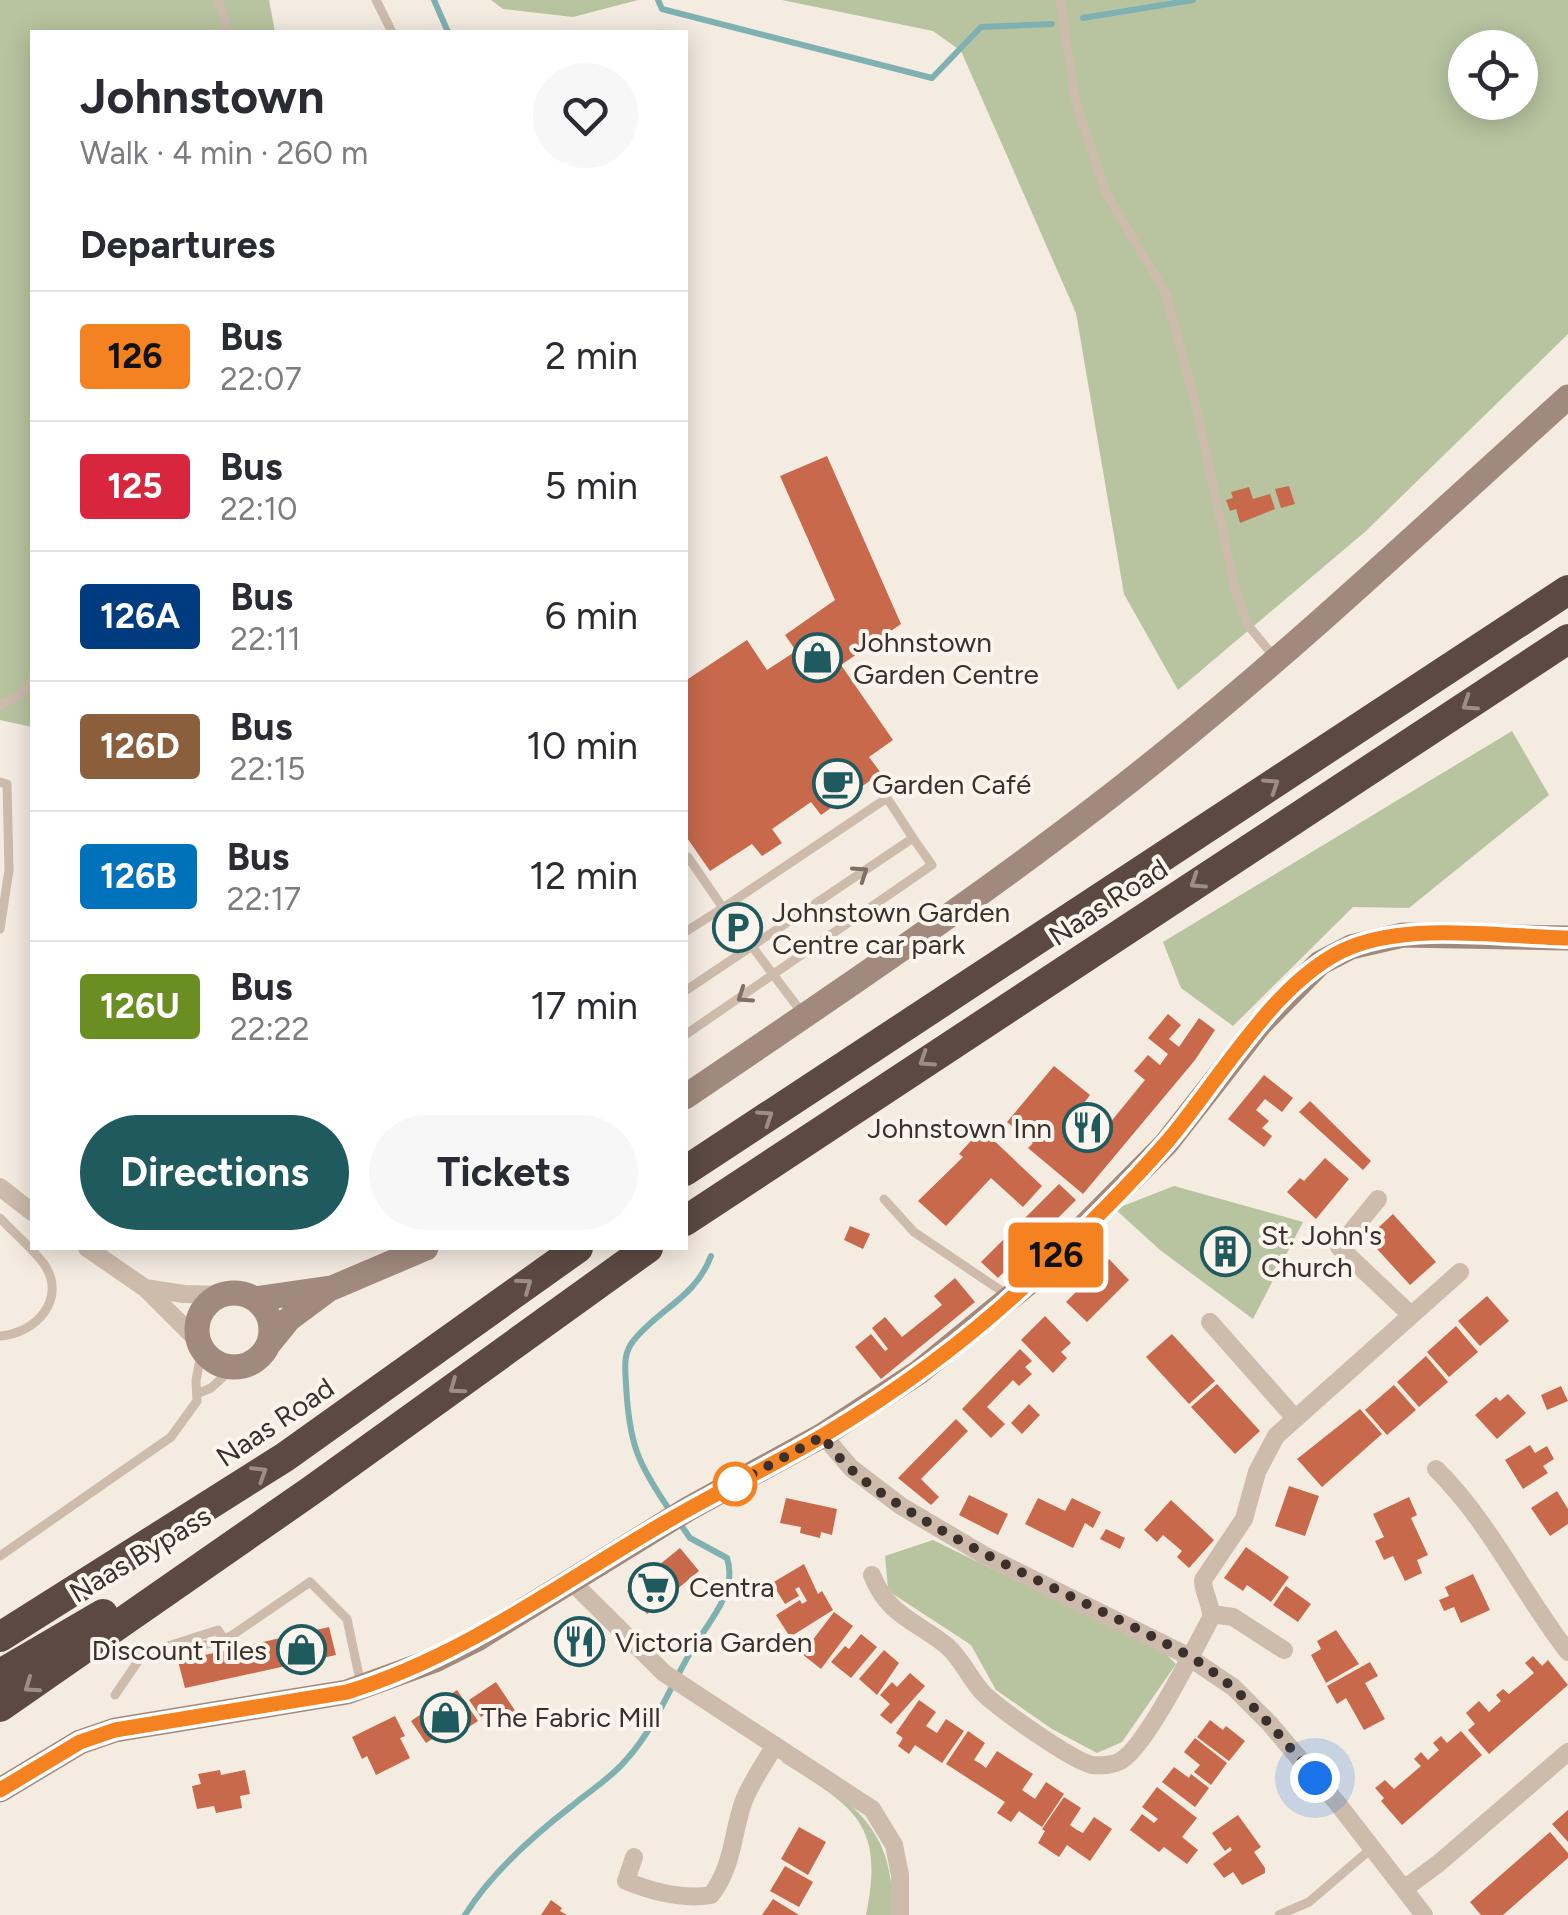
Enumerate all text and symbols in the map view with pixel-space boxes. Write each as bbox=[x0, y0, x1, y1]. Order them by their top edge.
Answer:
map controls bbox=[1448, 30, 1538, 120]
button: locate bbox=[1448, 30, 1538, 120]
button: heart bbox=[533, 63, 638, 168]
text: Johnstown bbox=[80, 67, 324, 125]
text: Walk · 4 min · 260 m bbox=[80, 134, 368, 172]
text: Departures bbox=[80, 222, 275, 268]
text: Bus bbox=[220, 314, 283, 360]
text: 2 min bbox=[545, 333, 638, 379]
text: 126 bbox=[107, 335, 163, 377]
text: 22:07 bbox=[220, 360, 302, 398]
text: Bus bbox=[220, 444, 283, 490]
text: 5 min bbox=[544, 463, 638, 509]
text: 125 bbox=[107, 465, 163, 507]
text: 22:10 bbox=[220, 490, 298, 528]
text: Bus bbox=[230, 574, 293, 620]
text: 6 min bbox=[545, 593, 638, 639]
text: 126A bbox=[100, 595, 180, 637]
text: 22:11 bbox=[230, 620, 301, 658]
place label: Johnstown Garden Centre bbox=[853, 625, 1039, 691]
shop icon: Johnstown Garden Centre bbox=[792, 632, 844, 684]
one-way arrow bbox=[1462, 691, 1480, 710]
text: Bus bbox=[230, 704, 292, 750]
text: 10 min bbox=[526, 723, 638, 769]
text: 126D bbox=[100, 725, 180, 767]
text: 22:15 bbox=[230, 750, 305, 788]
cafe icon: Garden Café bbox=[811, 758, 863, 810]
place label: Garden Café bbox=[872, 767, 1031, 801]
one-way arrow bbox=[1261, 778, 1279, 797]
text: Bus bbox=[227, 834, 289, 880]
street label: Naas Road bbox=[1042, 851, 1174, 953]
text: 12 min bbox=[529, 853, 638, 899]
text: 126B bbox=[100, 855, 177, 897]
one-way arrow bbox=[850, 867, 869, 885]
one-way arrow bbox=[1190, 870, 1209, 888]
text: 22:17 bbox=[227, 880, 301, 918]
place label: Johnstown Garden Centre car park bbox=[772, 895, 1010, 961]
parking icon: Johnstown Garden Centre car park bbox=[711, 902, 763, 954]
text: Bus bbox=[230, 964, 293, 1010]
text: 17 min bbox=[530, 983, 638, 1029]
one-way arrow bbox=[737, 983, 755, 1002]
text: 126U bbox=[100, 985, 180, 1027]
text: 22:22 bbox=[230, 1010, 310, 1048]
one-way arrow bbox=[918, 1048, 936, 1067]
restaurant icon: Johnstown Inn bbox=[1061, 1102, 1113, 1154]
one-way arrow bbox=[754, 1111, 773, 1129]
place label: Johnstown Inn bbox=[867, 1111, 1052, 1145]
button: Directions bbox=[80, 1115, 349, 1230]
button: Tickets bbox=[369, 1115, 638, 1230]
place label: St. John's Church bbox=[1261, 1218, 1382, 1284]
line badge: 126 bbox=[998, 1222, 1114, 1288]
building icon: St. John's Church bbox=[1200, 1225, 1252, 1277]
text: 126 bbox=[1028, 1234, 1084, 1276]
one-way arrow bbox=[514, 1279, 533, 1298]
street label: Naas Road bbox=[210, 1370, 340, 1474]
one-way arrow bbox=[449, 1375, 467, 1392]
unlabelled marker bbox=[714, 1463, 756, 1505]
one-way arrow bbox=[249, 1466, 267, 1485]
street label: Naas Bypass bbox=[63, 1498, 217, 1610]
supermarket icon: Centra bbox=[628, 1561, 680, 1613]
place label: Centra bbox=[689, 1570, 774, 1604]
restaurant icon: Victoria Garden bbox=[554, 1616, 606, 1668]
shop icon: Discount Tiles bbox=[276, 1624, 328, 1676]
place label: Victoria Garden bbox=[615, 1625, 812, 1659]
place label: Discount Tiles bbox=[92, 1633, 267, 1667]
one-way arrow bbox=[23, 1674, 42, 1692]
shop icon: The Fabric Mill bbox=[420, 1691, 472, 1743]
place label: The Fabric Mill bbox=[481, 1700, 661, 1734]
your location bbox=[1290, 1753, 1340, 1803]

